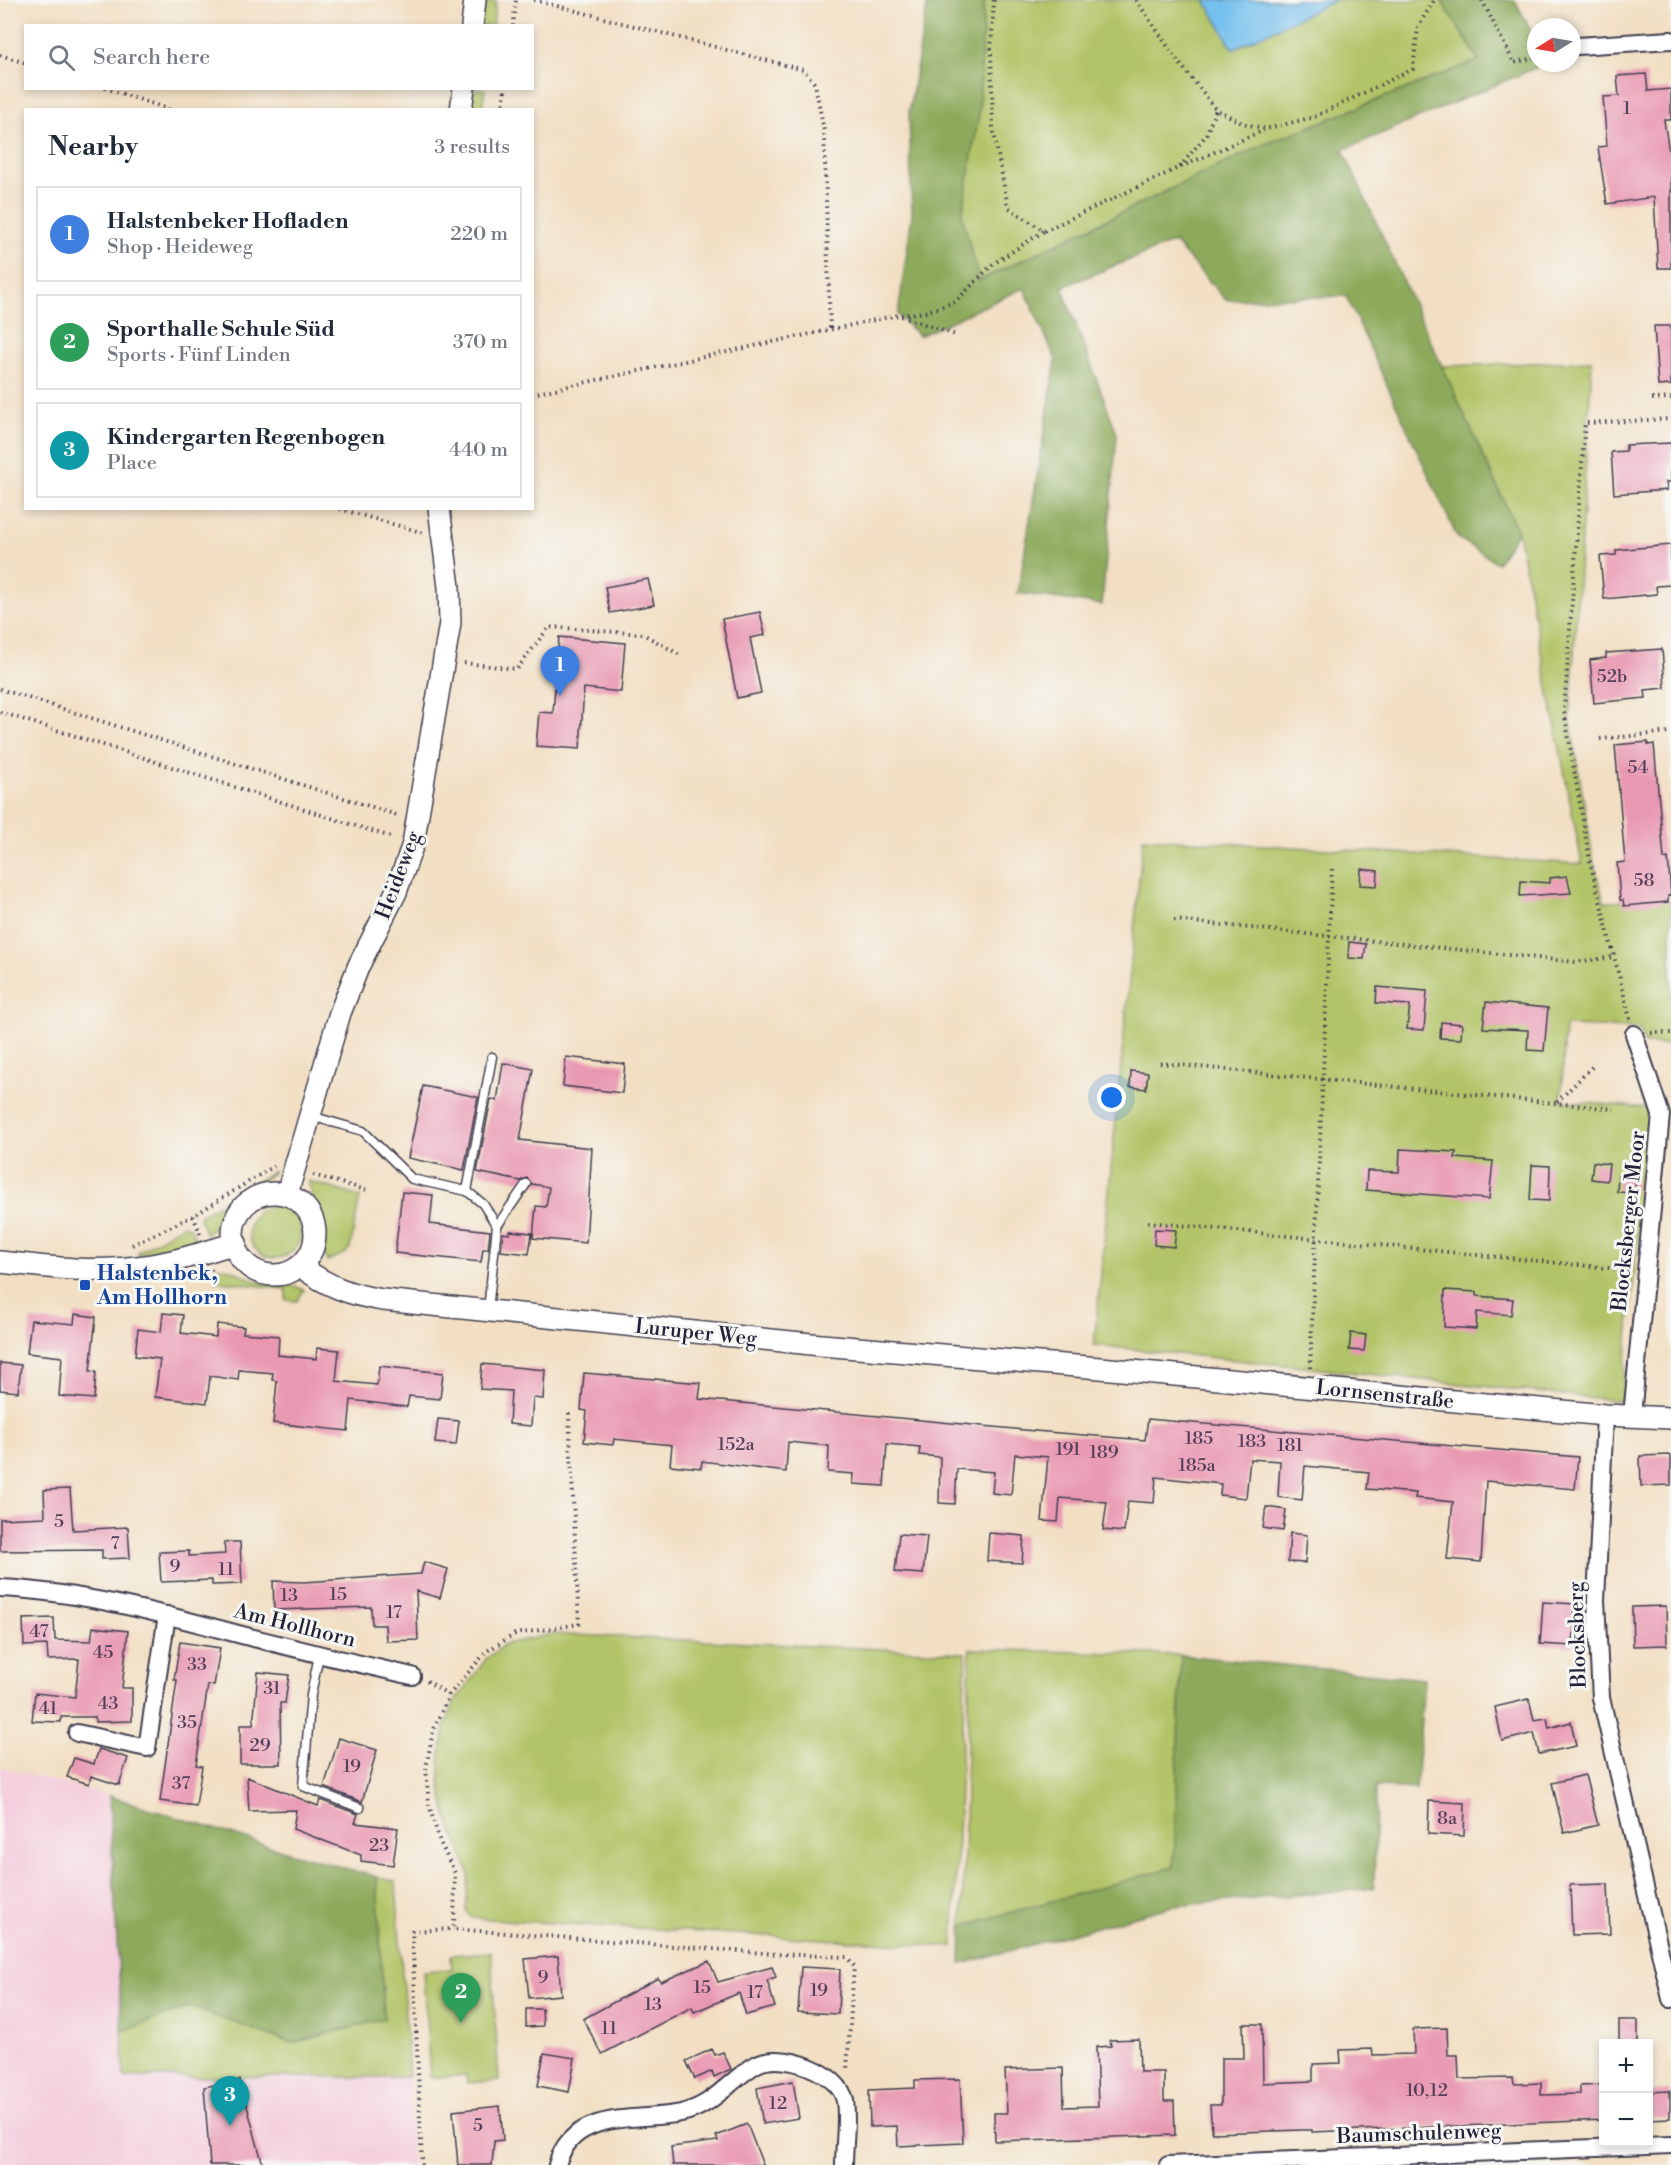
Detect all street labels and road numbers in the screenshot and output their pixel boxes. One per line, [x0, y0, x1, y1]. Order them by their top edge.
street label: Heideweg [370, 827, 428, 923]
street label: Blocksberger Moor [1606, 1129, 1651, 1314]
street label: Luruper Weg [633, 1314, 758, 1352]
street label: Lornsenstraße [1315, 1375, 1455, 1415]
street label: Blocksberg [1563, 1581, 1593, 1690]
street label: Am Hollhorn [230, 1598, 359, 1654]
street label: Baumschulenweg [1335, 2118, 1502, 2150]

